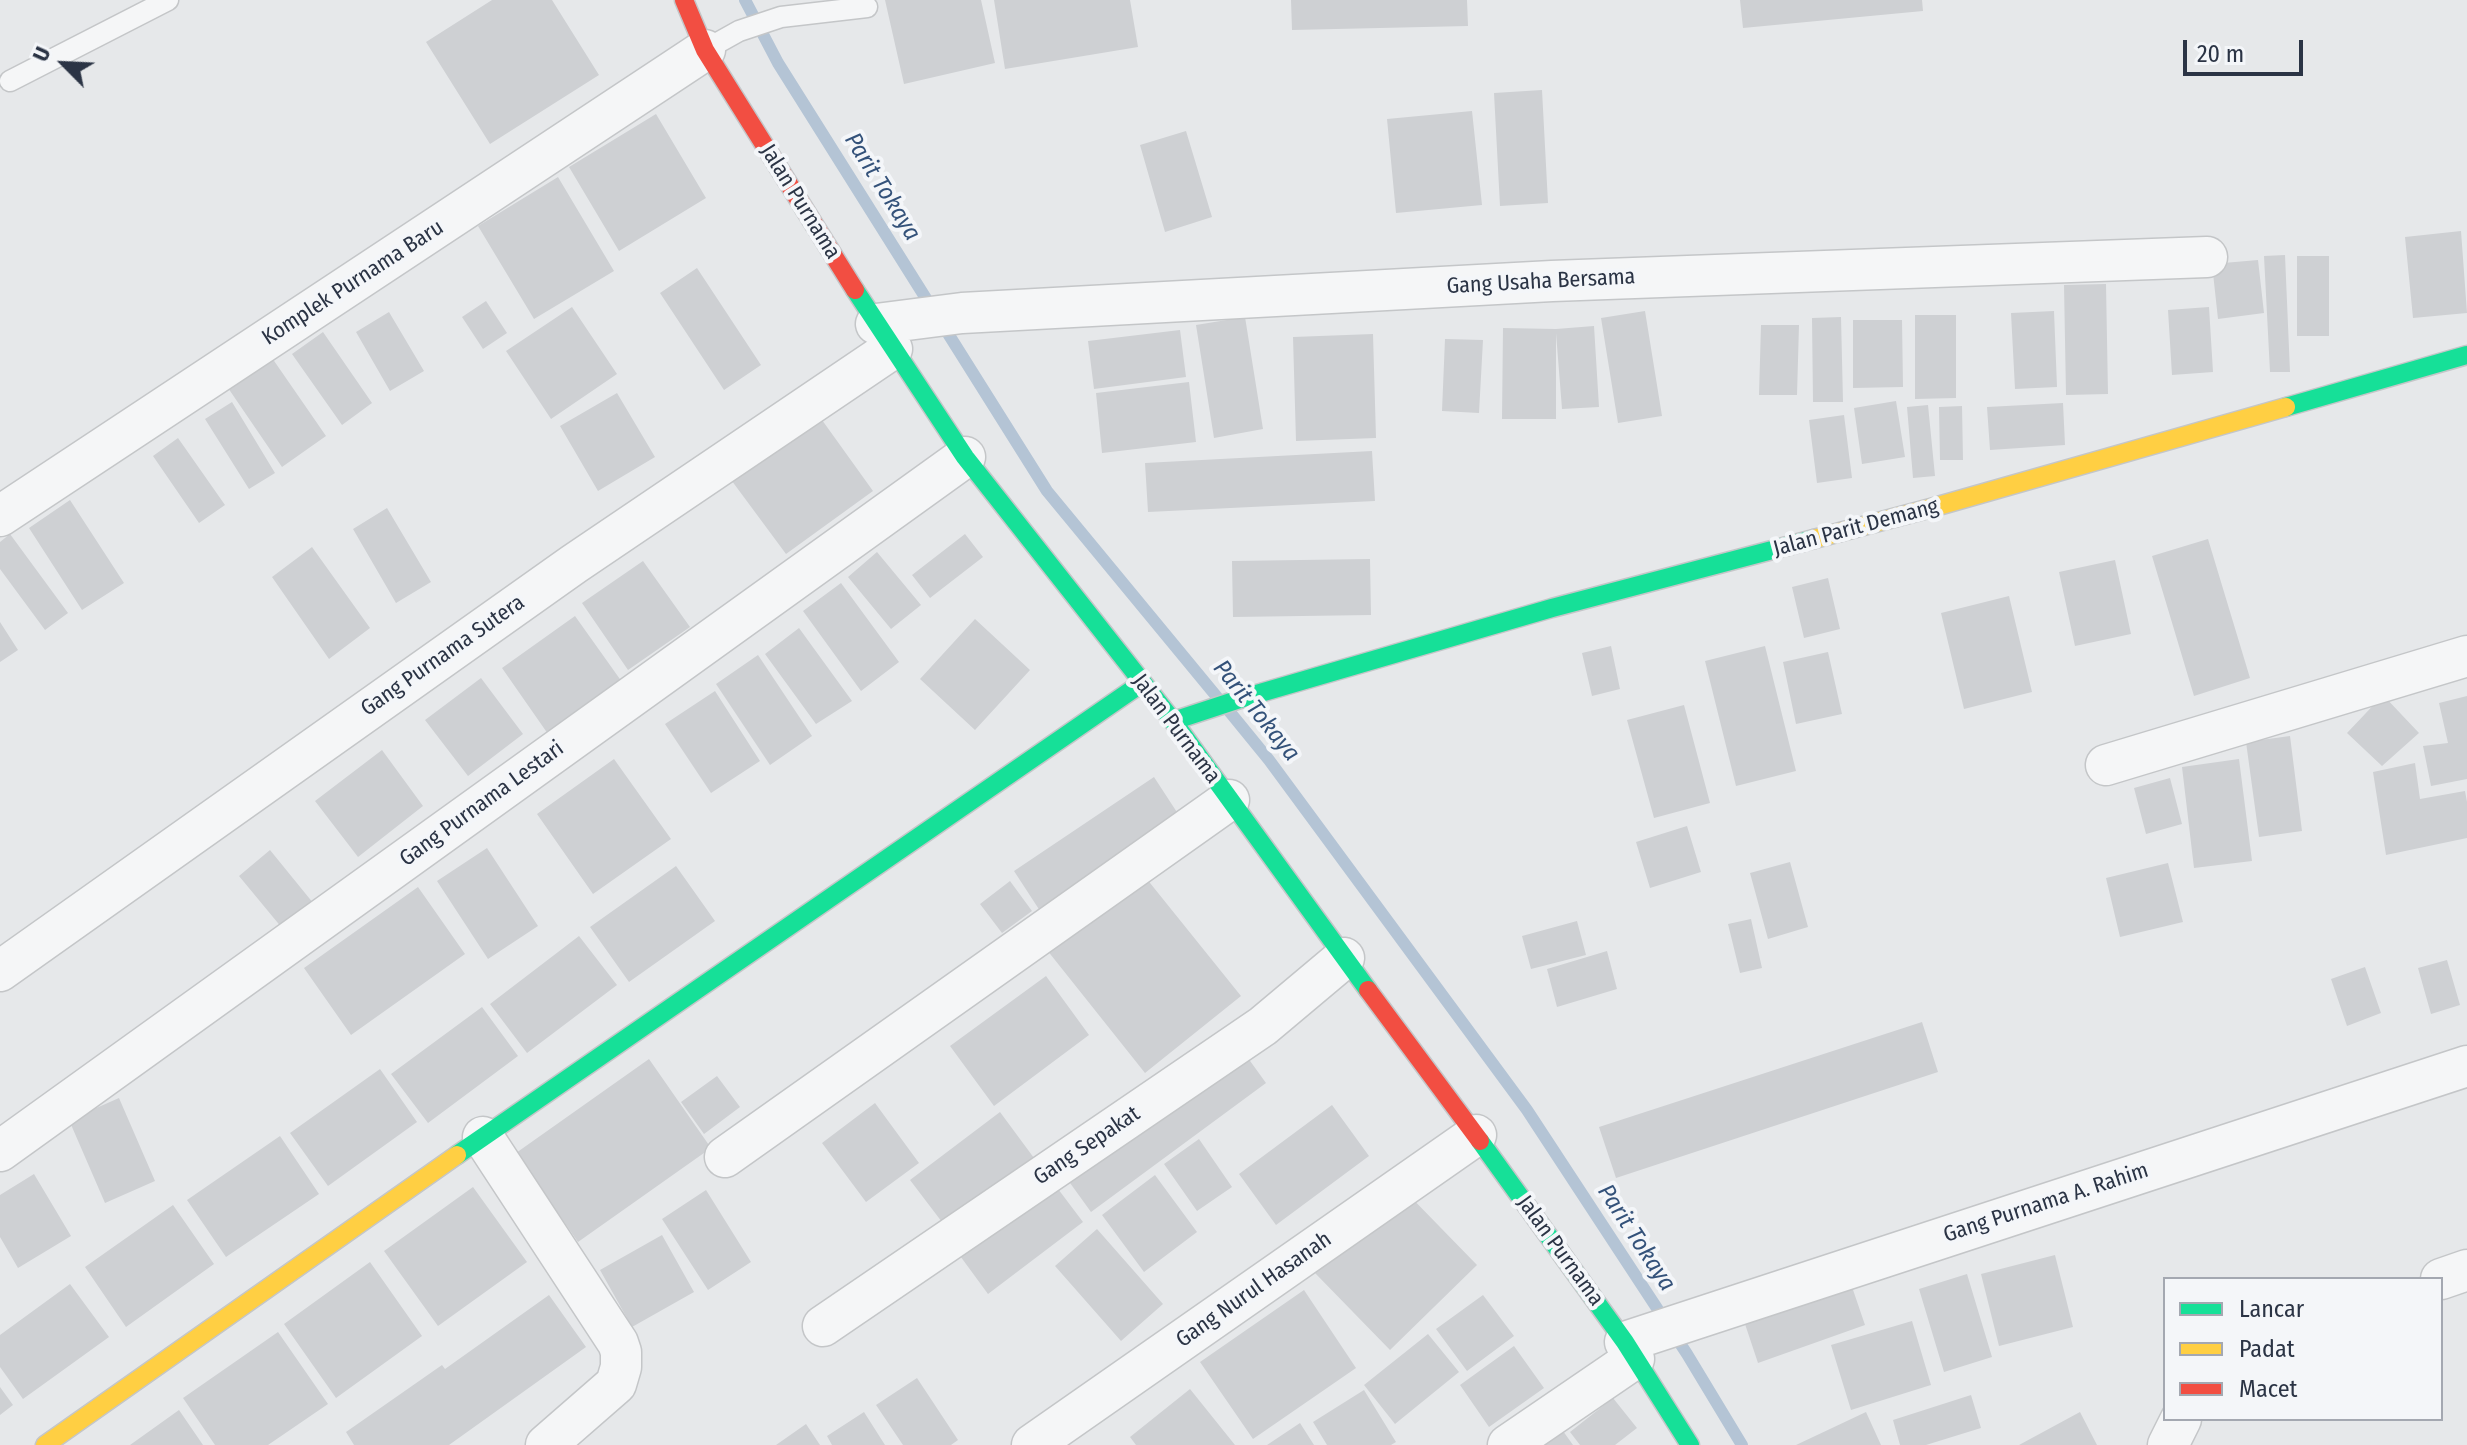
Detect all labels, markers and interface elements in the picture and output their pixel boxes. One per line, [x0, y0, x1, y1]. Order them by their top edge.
north arrow [24, 24, 104, 104]
scale bar [2187, 24, 2307, 74]
text: 20 m [2197, 40, 2244, 68]
text: U [27, 43, 57, 65]
water label: Parit Tokaya [838, 128, 926, 246]
street label: Jalan Purnama [754, 140, 846, 264]
street label: Komplek Purnama Baru [257, 214, 449, 352]
street label: Gang Usaha Bersama [1446, 264, 1636, 300]
street label: Jalan Parit Demang [1771, 493, 1941, 563]
street label: Gang Purnama Sutera [356, 590, 530, 722]
water label: Parit Tokaya [1207, 655, 1305, 767]
street label: Jalan Purnama [1126, 669, 1226, 789]
street label: Gang Purnama Lestari [395, 736, 569, 872]
street label: Gang Sepakat [1029, 1101, 1145, 1191]
street label: Gang Purnama A. Rahim [1940, 1157, 2152, 1249]
water label: Parit Tokaya [1591, 1179, 1681, 1297]
street label: Jalan Purnama [1511, 1191, 1609, 1311]
street label: Gang Nurul Hasanah [1171, 1227, 1337, 1353]
legend [2163, 1277, 2443, 1421]
text: Lancar [2239, 1295, 2304, 1323]
text: Padat [2239, 1335, 2295, 1363]
text: Macet [2239, 1375, 2297, 1403]

